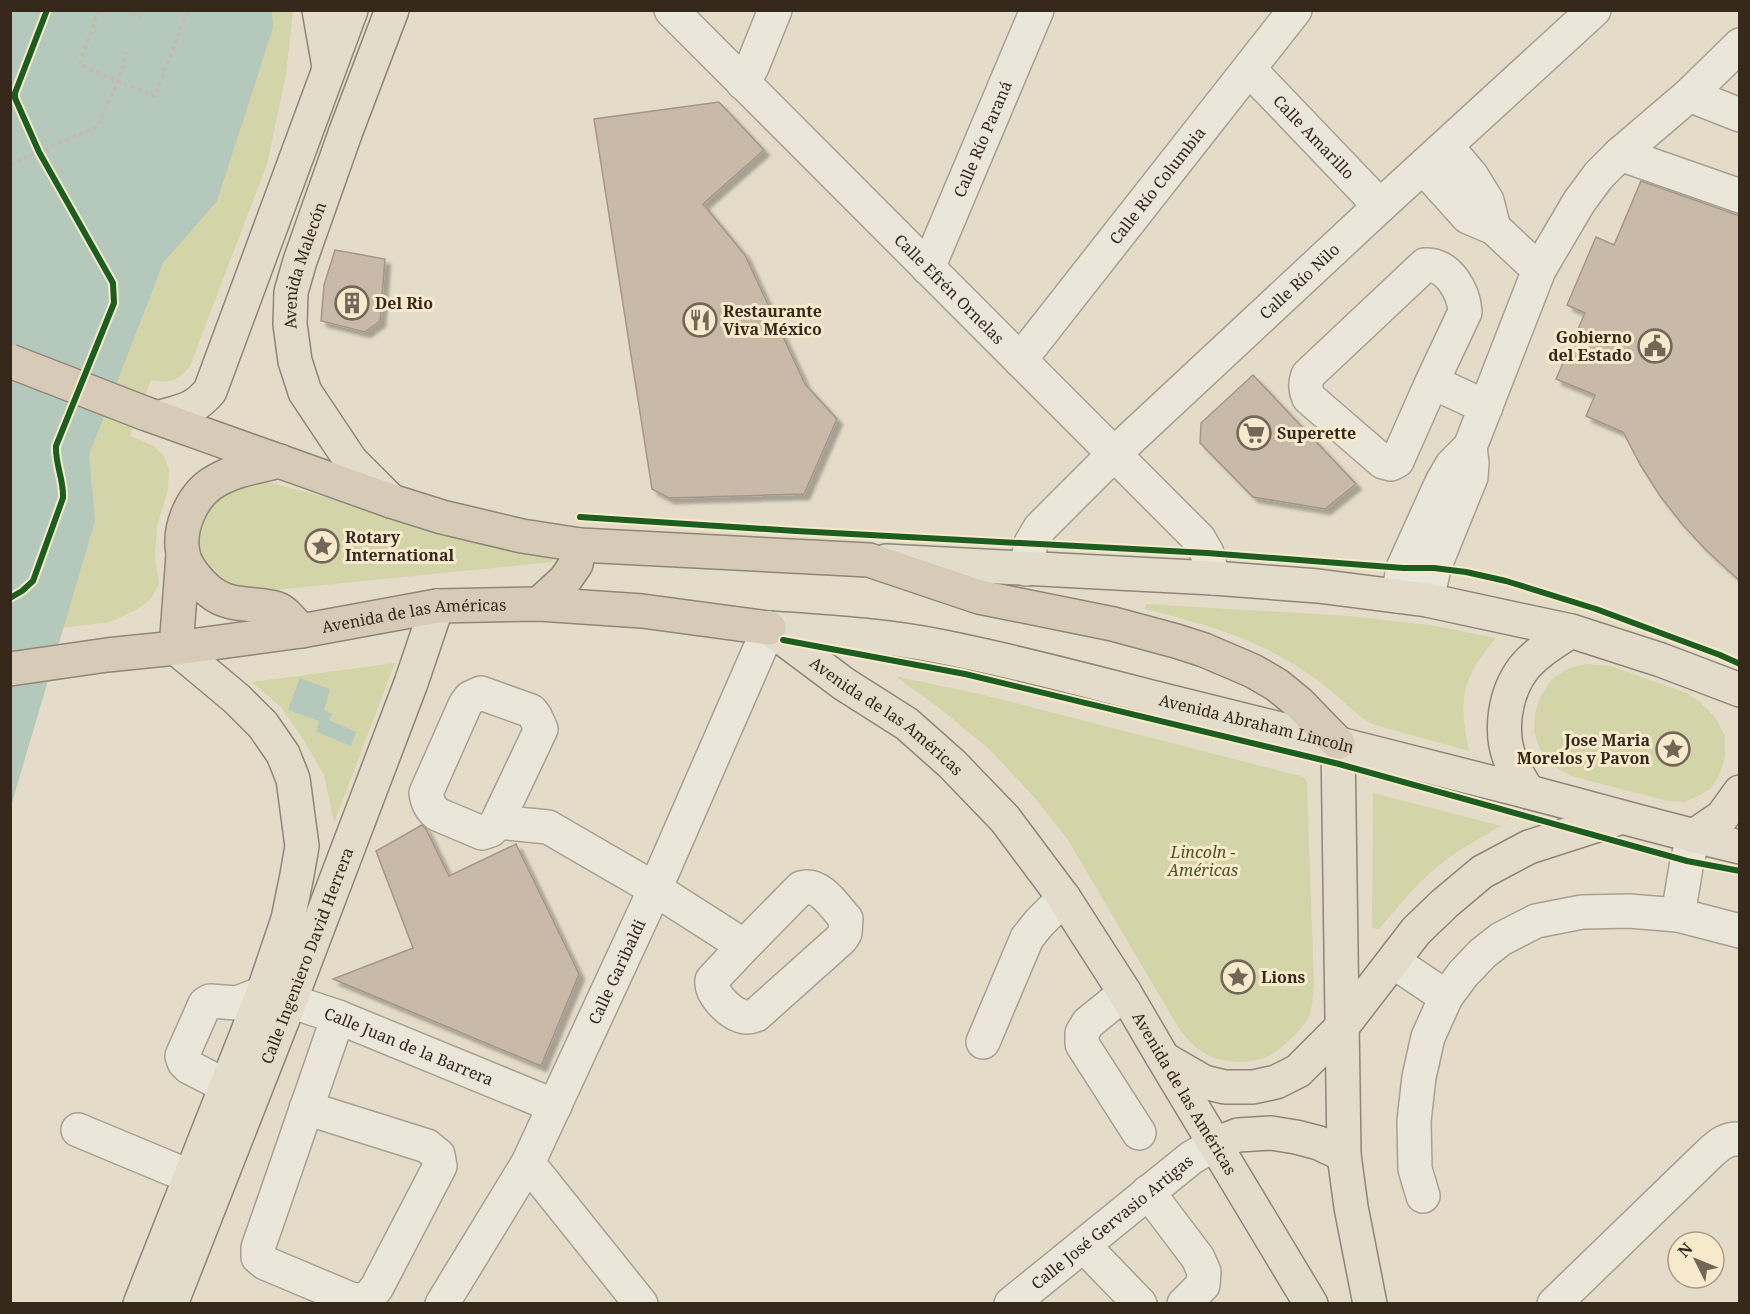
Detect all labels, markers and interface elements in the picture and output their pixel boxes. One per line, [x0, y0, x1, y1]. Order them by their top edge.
street label: Calle Río Paraná [948, 77, 1017, 201]
street label: Calle Amarillo [1268, 90, 1360, 184]
street label: Calle Río Columbia [1104, 122, 1210, 249]
street label: Avenida Malecón [278, 199, 331, 331]
street label: Calle Efrén Ornelas [889, 229, 1009, 349]
street label: Calle Río Nilo [1254, 238, 1344, 324]
building icon: Del Rio [334, 285, 370, 321]
place label: Del Rio [375, 292, 433, 314]
place label: Restaurante Viva México [723, 300, 822, 340]
restaurant icon: Restaurante Viva México [682, 302, 718, 338]
place label: Gobierno del Estado [1548, 326, 1632, 366]
public building icon: Gobierno del Estado [1637, 328, 1673, 364]
supermarket icon: Superette [1236, 415, 1272, 451]
place label: Superette [1277, 422, 1356, 444]
place label: Rotary International [345, 526, 455, 566]
place icon: Rotary International [304, 528, 340, 564]
street label: Avenida de las Américas [320, 594, 507, 638]
street label: Avenida de las Américas [806, 651, 968, 780]
street label: Avenida Abraham Lincoln [1157, 688, 1357, 758]
place label: Jose Maria Morelos y Pavon [1517, 729, 1650, 769]
place icon: Jose Maria Morelos y Pavon [1655, 731, 1691, 767]
park label: Lincoln - Américas [1167, 841, 1238, 881]
street label: Calle Ingeniero David Herrera [255, 844, 358, 1067]
street label: Calle Garibaldi [583, 916, 650, 1028]
place icon: Lions [1220, 959, 1256, 995]
place label: Lions [1261, 966, 1306, 988]
street label: Calle Juan de la Barrera [321, 1002, 497, 1091]
street label: Avenida de las Américas [1127, 1008, 1242, 1179]
street label: Calle José Gervasio Artigas [1026, 1150, 1198, 1294]
north arrow [1666, 1230, 1726, 1290]
text: N [1673, 1237, 1698, 1262]

